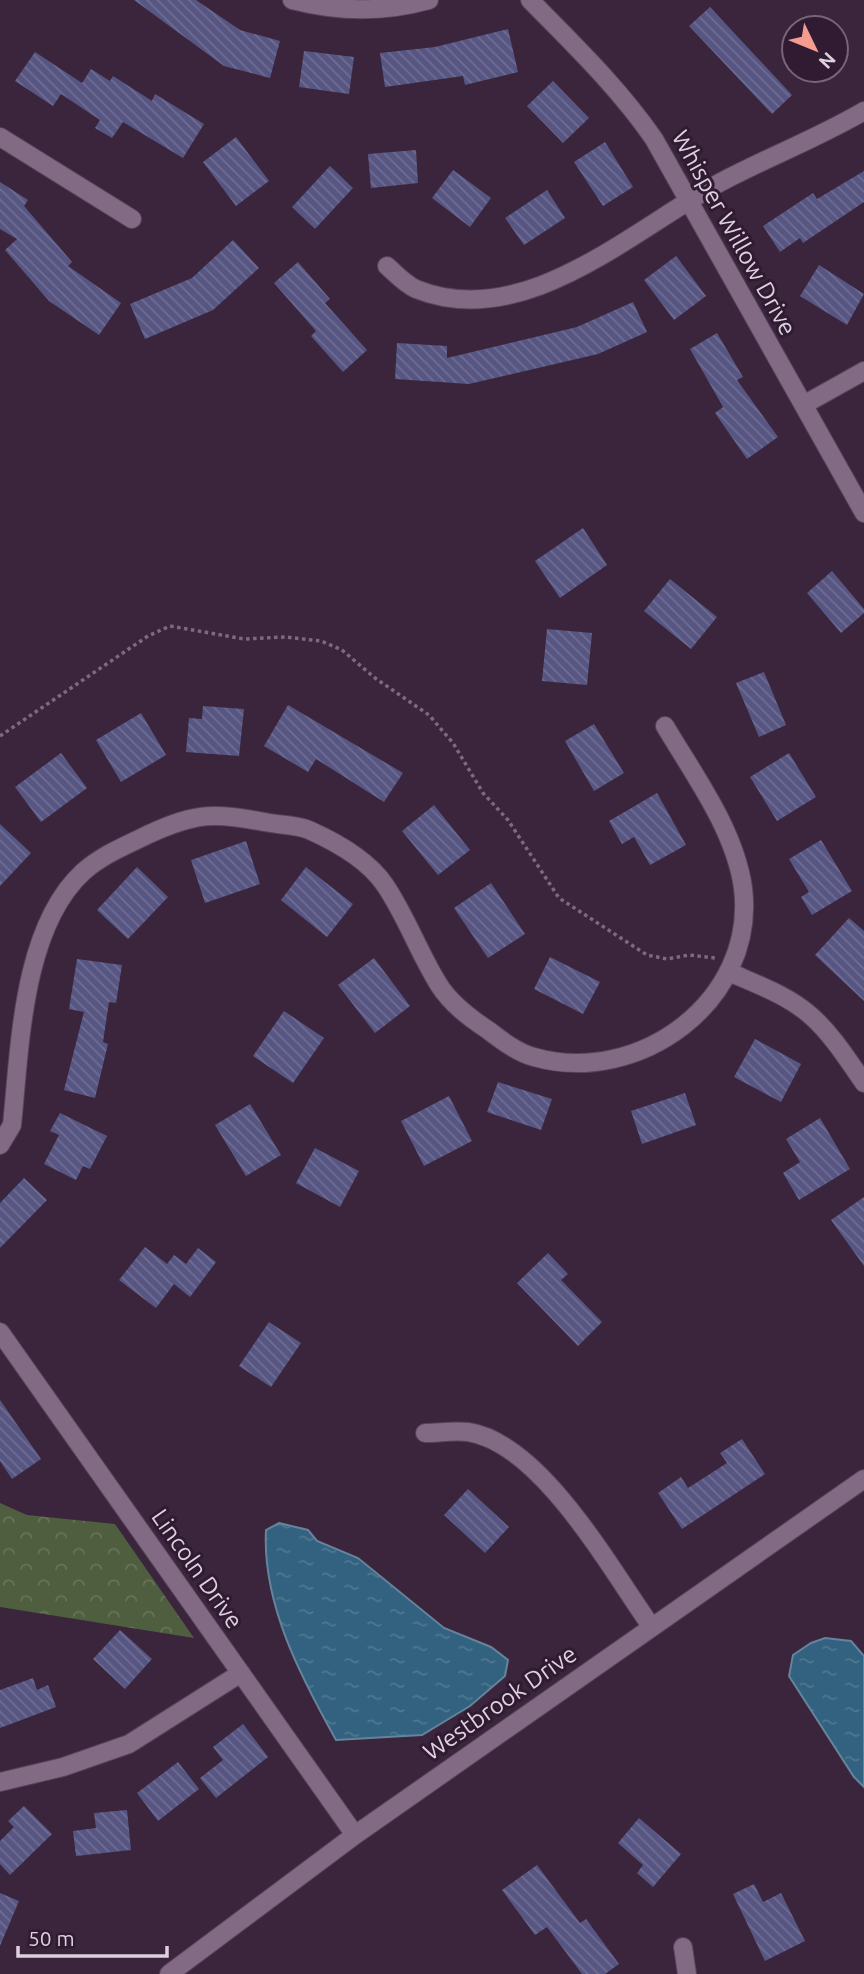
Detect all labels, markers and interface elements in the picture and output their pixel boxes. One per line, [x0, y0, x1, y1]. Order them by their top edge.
north arrow [780, 14, 850, 84]
text: N [815, 48, 840, 73]
street label: Whisper Willow Drive [667, 126, 802, 340]
street label: Lincoln Drive [146, 1504, 248, 1633]
street label: Westbrook Drive [418, 1640, 581, 1765]
scale bar [18, 1914, 166, 1958]
text: 50 m [28, 1926, 75, 1950]

